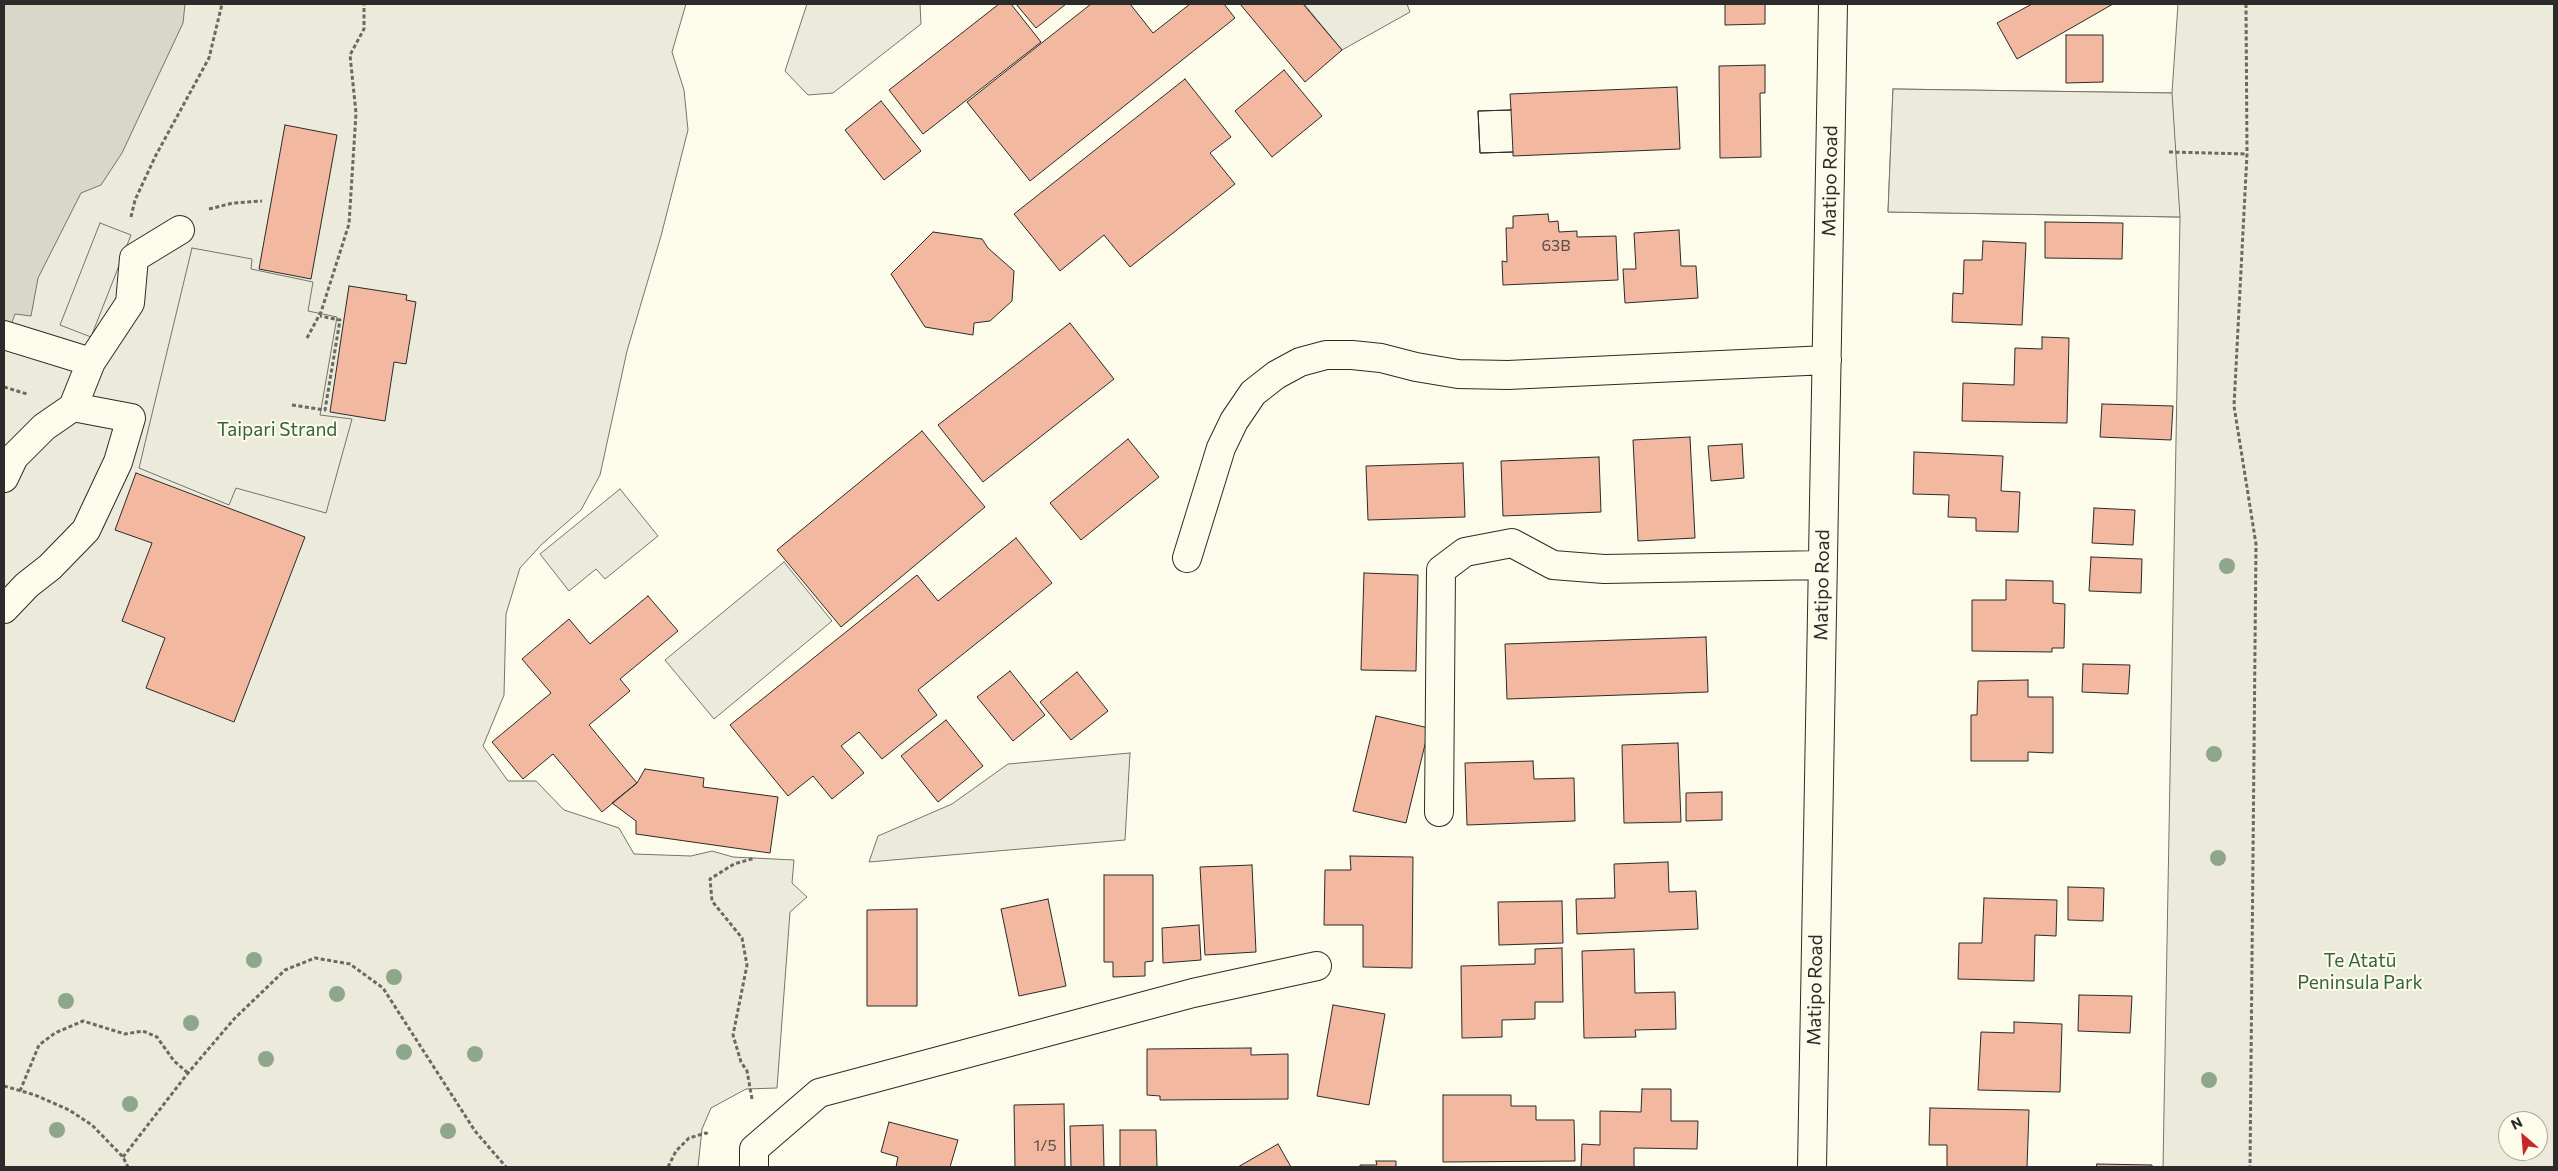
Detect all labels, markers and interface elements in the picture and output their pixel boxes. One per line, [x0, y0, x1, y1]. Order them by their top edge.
street label: Matipo Road [1818, 125, 1842, 237]
house number: 63B [1541, 236, 1571, 256]
park label: Taipari Strand [217, 419, 337, 441]
street label: Matipo Road [1810, 529, 1834, 641]
street label: Matipo Road [1803, 934, 1827, 1046]
park label: Te Atatū Peninsula Park [2297, 950, 2423, 994]
north arrow [2498, 1111, 2548, 1161]
text: N [2508, 1113, 2525, 1133]
house number: 1/5 [1033, 1136, 1057, 1156]

